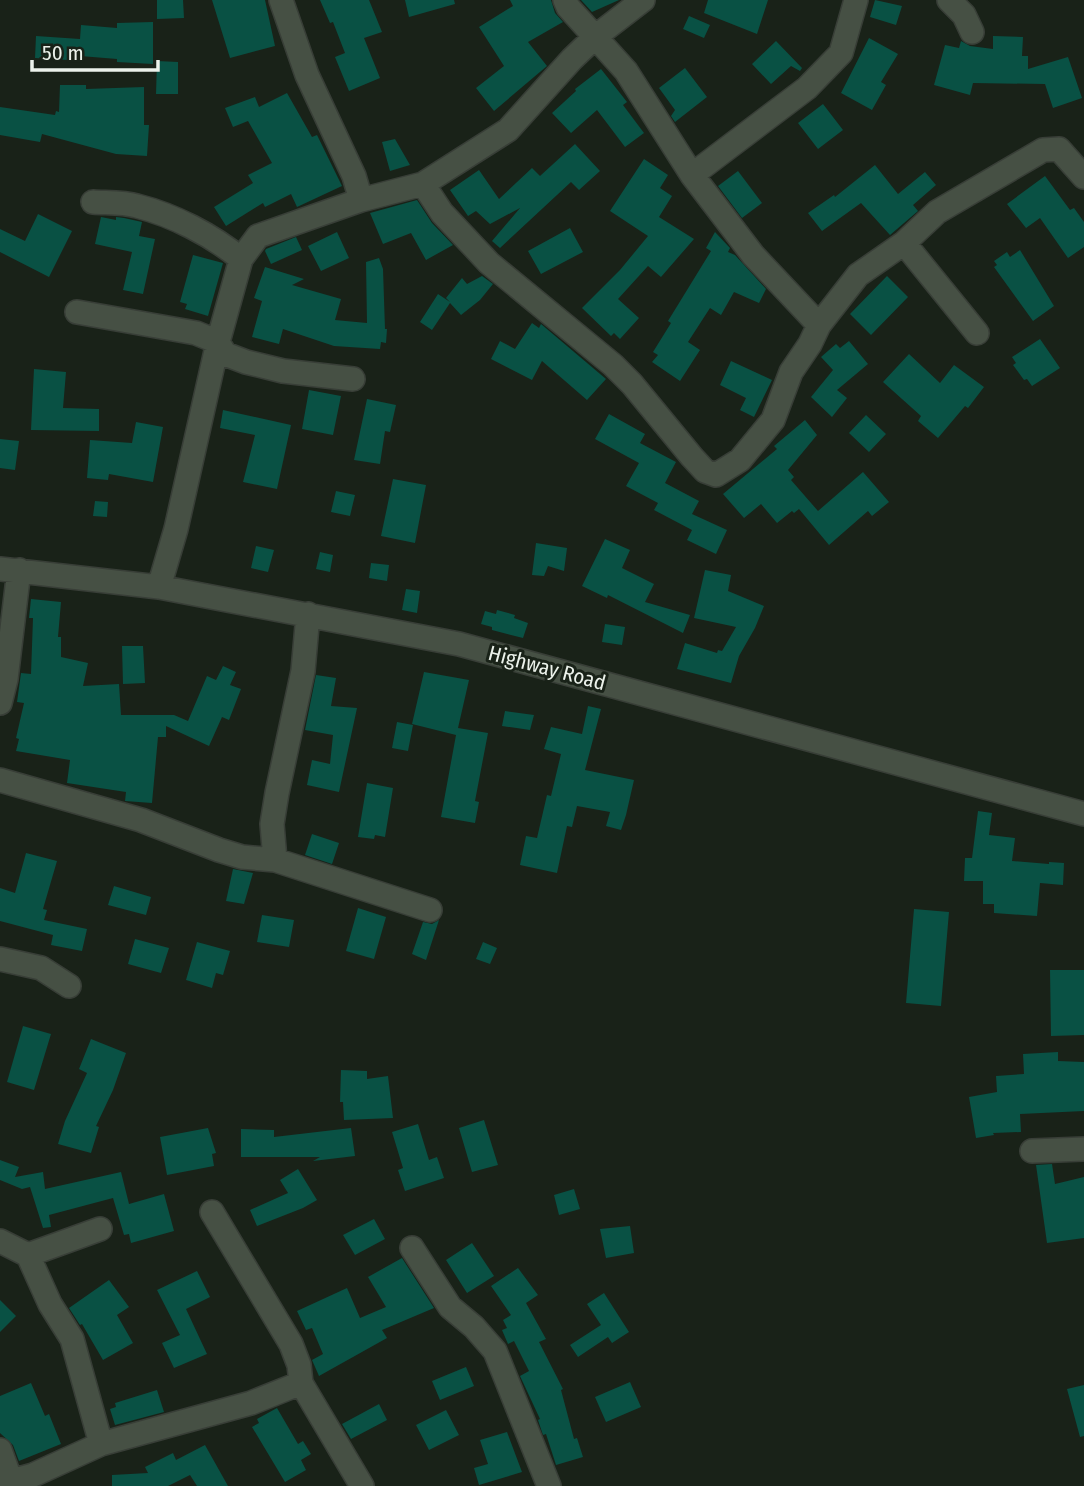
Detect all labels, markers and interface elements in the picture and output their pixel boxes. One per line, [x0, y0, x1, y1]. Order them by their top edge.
scale bar [32, 28, 158, 72]
text: 50 m [42, 40, 84, 66]
street label: Highway Road [486, 640, 608, 696]

